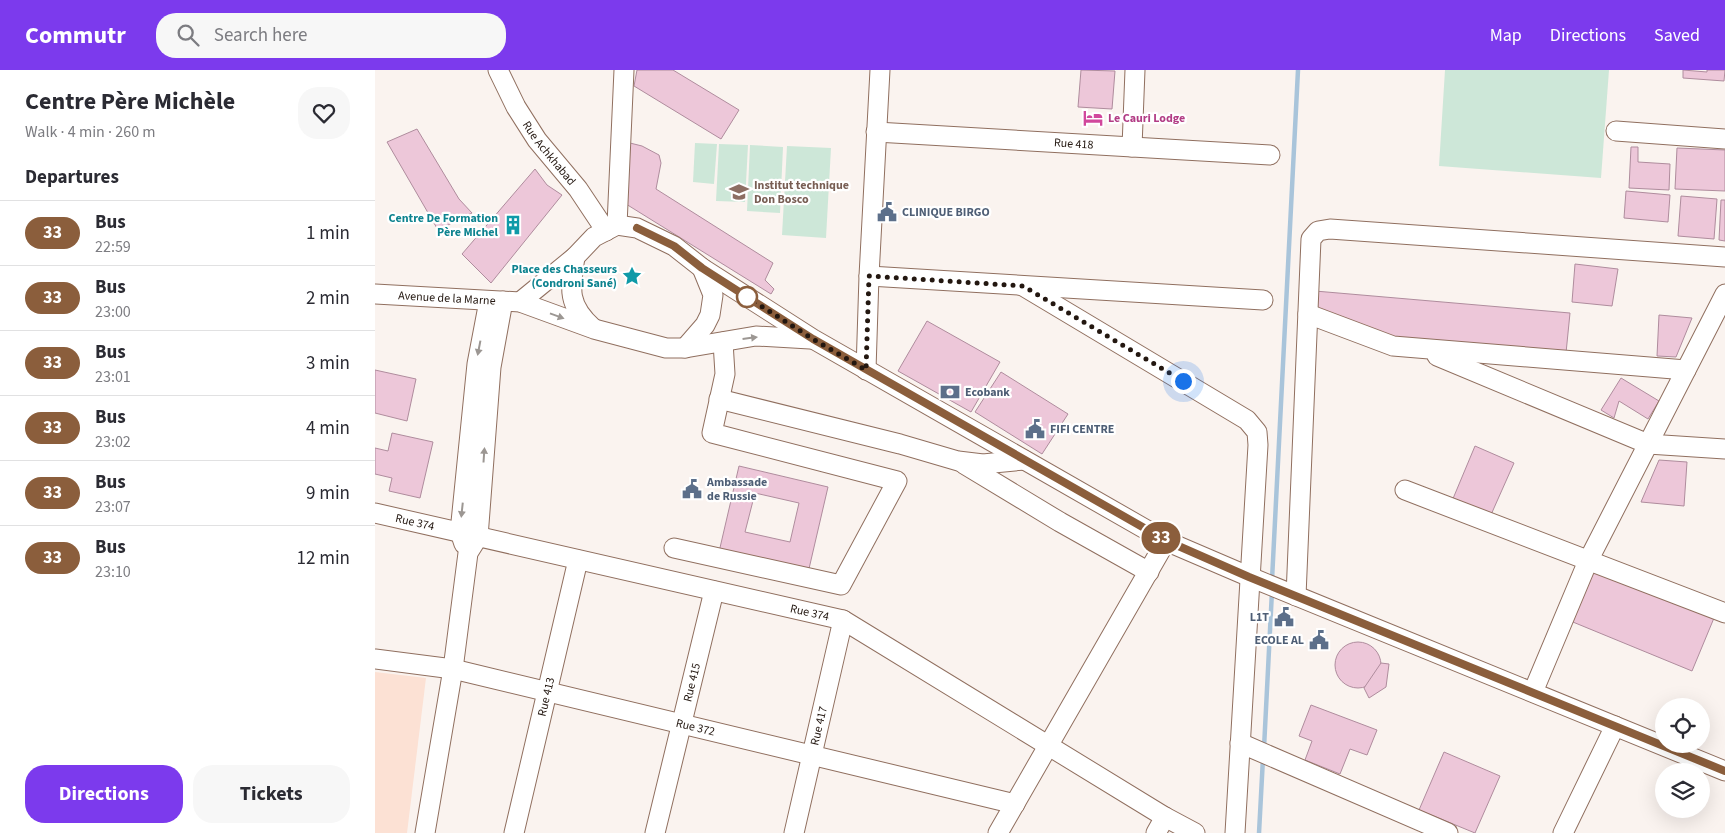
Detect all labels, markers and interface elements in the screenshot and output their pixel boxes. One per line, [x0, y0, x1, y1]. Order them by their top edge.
search box [156, 13, 506, 58]
text: Commutr [25, 18, 126, 53]
icon: search [174, 21, 202, 49]
text: Search here [214, 22, 308, 49]
text: Map [1490, 23, 1522, 48]
text: Directions [1550, 23, 1626, 48]
text: Saved [1654, 23, 1700, 48]
text: Centre Père Michèle [25, 84, 235, 119]
button: heart [298, 87, 350, 139]
hotel icon: Le Cauri Lodge [1082, 107, 1104, 129]
place label: Le Cauri Lodge [1108, 110, 1185, 127]
street label: Rue Achkhabad [518, 118, 580, 189]
text: Walk · 4 min · 260 m [25, 121, 156, 143]
street label: Rue 418 [1053, 134, 1094, 154]
text: Departures [25, 164, 119, 191]
place label: Institut technique Don Bosco [754, 177, 849, 208]
school or university icon: Institut technique Don Bosco [728, 181, 750, 203]
public building icon: CLINIQUE BIRGO [876, 201, 898, 223]
place label: CLINIQUE BIRGO [902, 204, 990, 221]
text: Bus [95, 209, 126, 236]
place label: Centre De Formation Père Michel [389, 210, 499, 241]
building icon: Centre De Formation Père Michel [502, 214, 524, 236]
text: 33 [43, 220, 62, 245]
text: 1 min [306, 220, 350, 247]
text: 22:59 [95, 236, 131, 258]
place label: Place des Chasseurs (Condroni Sané) [512, 261, 617, 292]
place icon: Place des Chasseurs (Condroni Sané) [621, 265, 643, 287]
text: Bus [95, 274, 126, 301]
text: 33 [43, 285, 62, 310]
text: 2 min [306, 285, 350, 312]
unlabelled marker [736, 286, 758, 308]
street label: Avenue de la Marne [398, 287, 496, 310]
text: 23:00 [95, 301, 131, 323]
one-way arrow [550, 312, 565, 320]
one-way arrow [743, 334, 759, 342]
text: Bus [95, 339, 126, 366]
one-way arrow [475, 341, 483, 357]
text: 33 [43, 350, 62, 375]
text: 3 min [306, 350, 350, 377]
text: 23:01 [95, 366, 131, 388]
your location [1171, 369, 1196, 394]
bank icon: Ecobank [939, 381, 961, 403]
place label: Ecobank [965, 384, 1010, 401]
text: Bus [95, 404, 126, 431]
text: 33 [43, 415, 62, 440]
text: 4 min [306, 415, 350, 442]
public building icon: FIFI CENTRE [1024, 418, 1046, 440]
place label: FIFI CENTRE [1050, 421, 1114, 438]
text: 23:02 [95, 431, 131, 453]
one-way arrow [480, 446, 488, 462]
text: Bus [95, 469, 126, 496]
place label: Ambassade de Russie [706, 474, 767, 505]
public building icon: Ambassade de Russie [681, 478, 703, 500]
text: 33 [43, 480, 62, 505]
text: 9 min [306, 480, 350, 507]
text: 23:07 [95, 496, 131, 518]
one-way arrow [458, 502, 466, 518]
street label: Rue 374 [394, 510, 436, 535]
line badge: 33 [1139, 522, 1183, 554]
text: 33 [1151, 525, 1171, 550]
text: Bus [95, 534, 126, 561]
text: 33 [43, 545, 62, 570]
text: 12 min [296, 545, 350, 572]
text: 23:10 [95, 561, 131, 583]
street label: Rue 374 [788, 600, 831, 626]
public building icon: L1T [1273, 606, 1295, 628]
place label: L1T [1250, 609, 1269, 626]
public building icon: ECOLE AL [1308, 629, 1330, 651]
place label: ECOLE AL [1254, 632, 1304, 649]
street label: Rue 415 [679, 661, 705, 704]
street label: Rue 413 [534, 676, 559, 718]
map controls [1655, 698, 1710, 818]
button: locate [1655, 698, 1710, 753]
street label: Rue 417 [806, 705, 832, 747]
street label: Rue 372 [674, 715, 717, 741]
button: layers [1655, 763, 1710, 818]
button: Directions [25, 765, 183, 823]
button: Tickets [193, 765, 350, 823]

